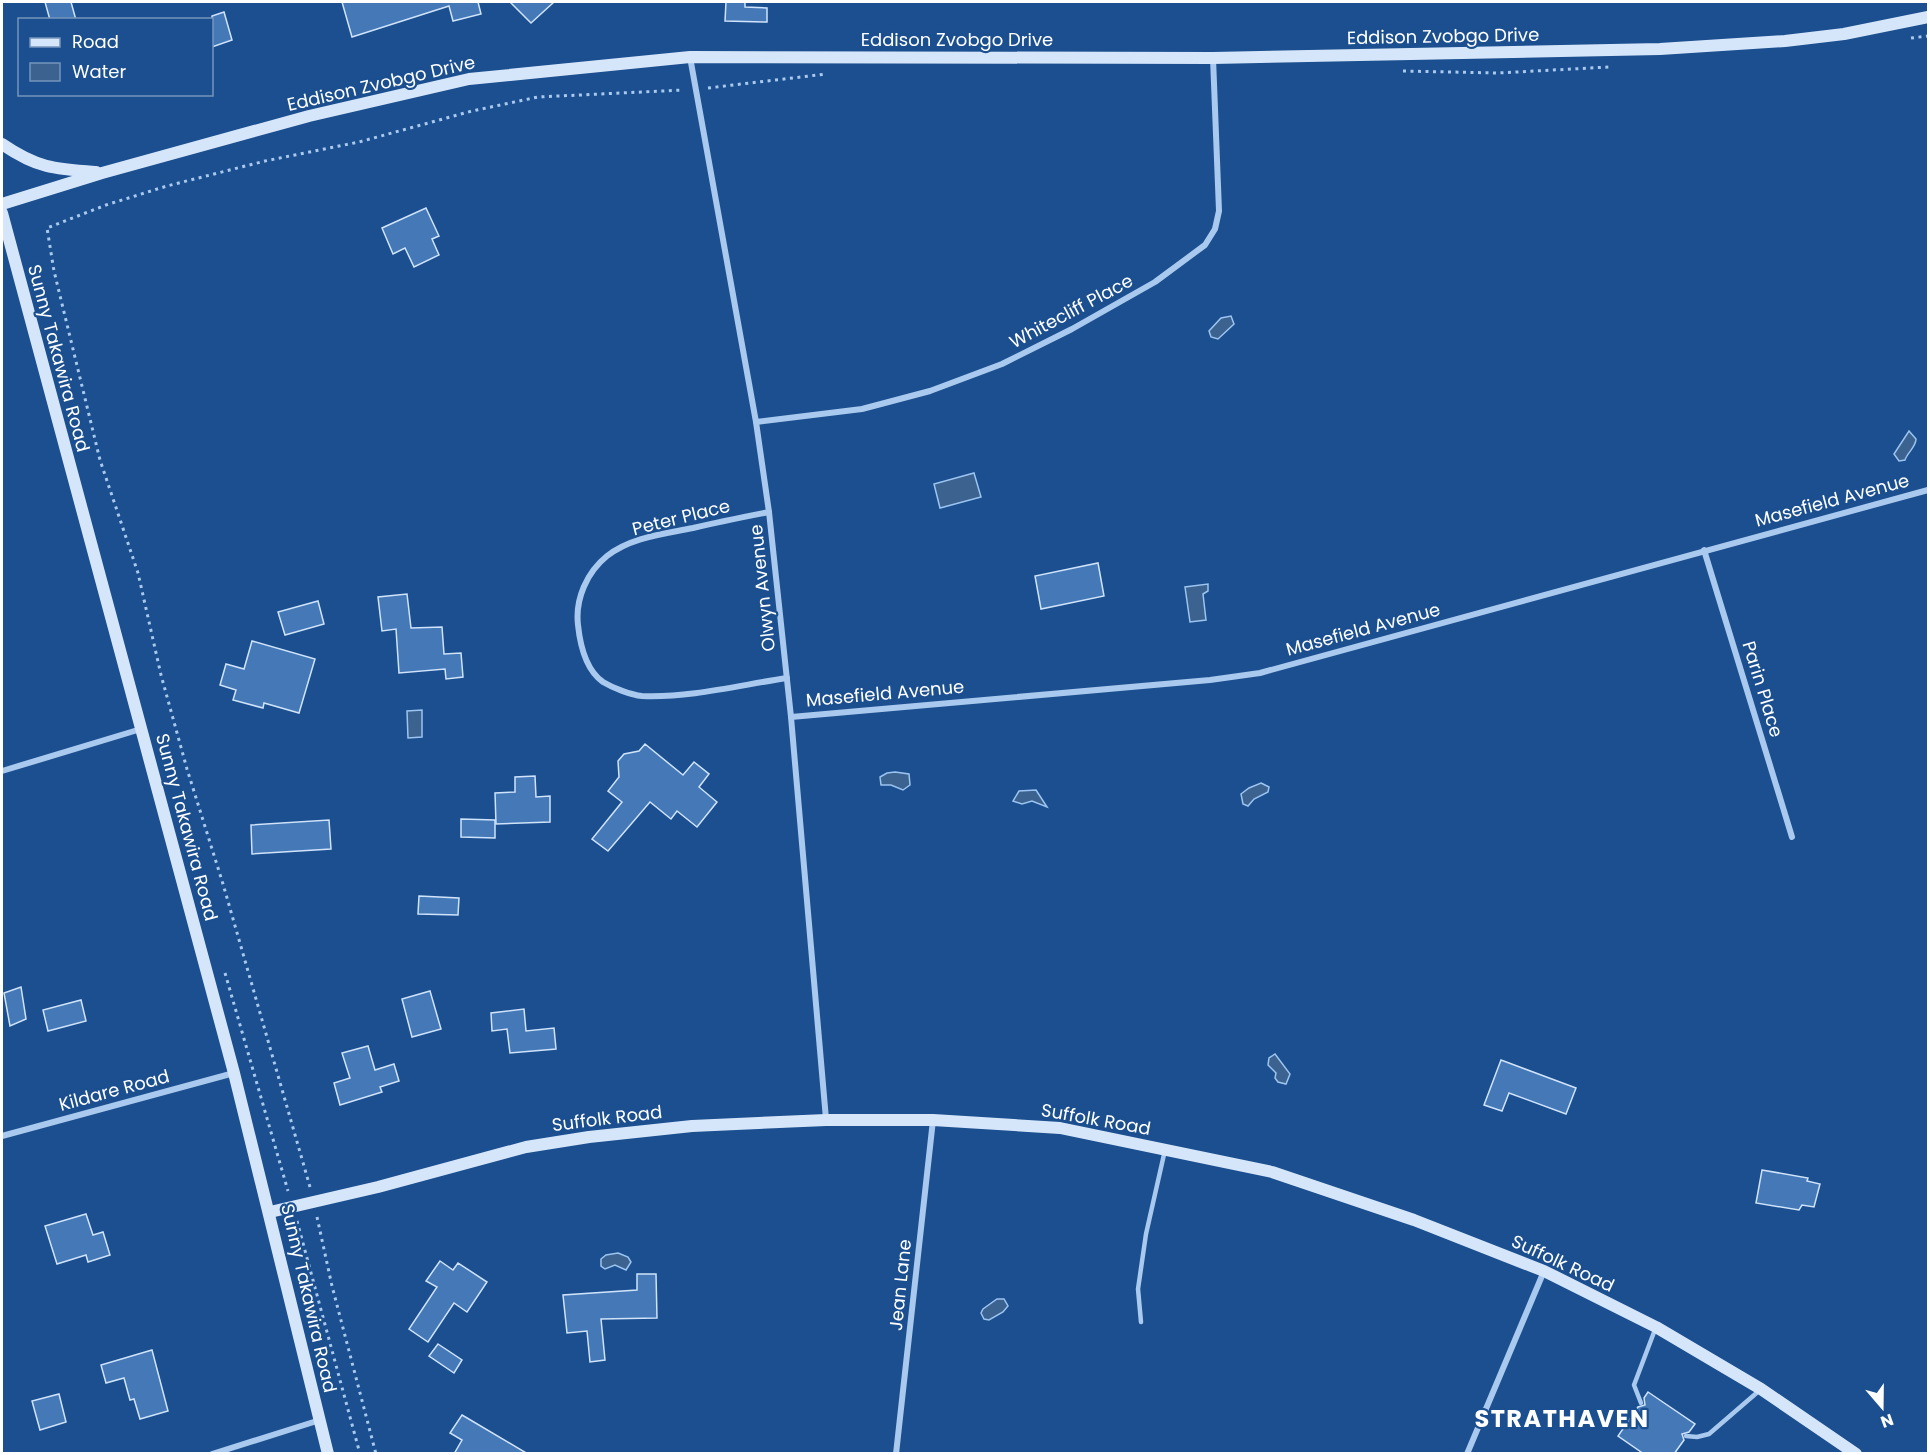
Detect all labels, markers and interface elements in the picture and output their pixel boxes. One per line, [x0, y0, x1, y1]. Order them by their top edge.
legend [18, 18, 213, 96]
street label: Eddison Zvobgo Drive [1347, 22, 1539, 50]
street label: Eddison Zvobgo Drive [861, 27, 1053, 52]
text: Road [72, 29, 119, 54]
street label: Eddison Zvobgo Drive [284, 49, 478, 117]
text: Water [72, 59, 126, 84]
street label: Sunny Takawira Road [22, 262, 96, 454]
street label: Whitecliff Place [1005, 268, 1137, 354]
street label: Masefield Avenue [1752, 467, 1912, 533]
street label: Peter Place [629, 493, 733, 541]
street label: Olwyn Avenue [743, 523, 781, 653]
street label: Masefield Avenue [1283, 596, 1443, 662]
street label: Parin Place [1737, 638, 1789, 740]
street label: Masefield Avenue [805, 674, 965, 712]
street label: Sunny Takawira Road [150, 731, 224, 923]
street label: Kildare Road [56, 1063, 172, 1117]
street label: Suffolk Road [1039, 1097, 1153, 1141]
street label: Suffolk Road [551, 1099, 663, 1137]
street label: Sunny Takawira Road [275, 1201, 343, 1395]
street label: Suffolk Road [1508, 1228, 1618, 1298]
street label: Jean Lane [883, 1238, 917, 1332]
north arrow [1852, 1377, 1912, 1437]
district label: STRATHAVEN [1474, 1402, 1650, 1435]
text: N [1877, 1408, 1897, 1433]

